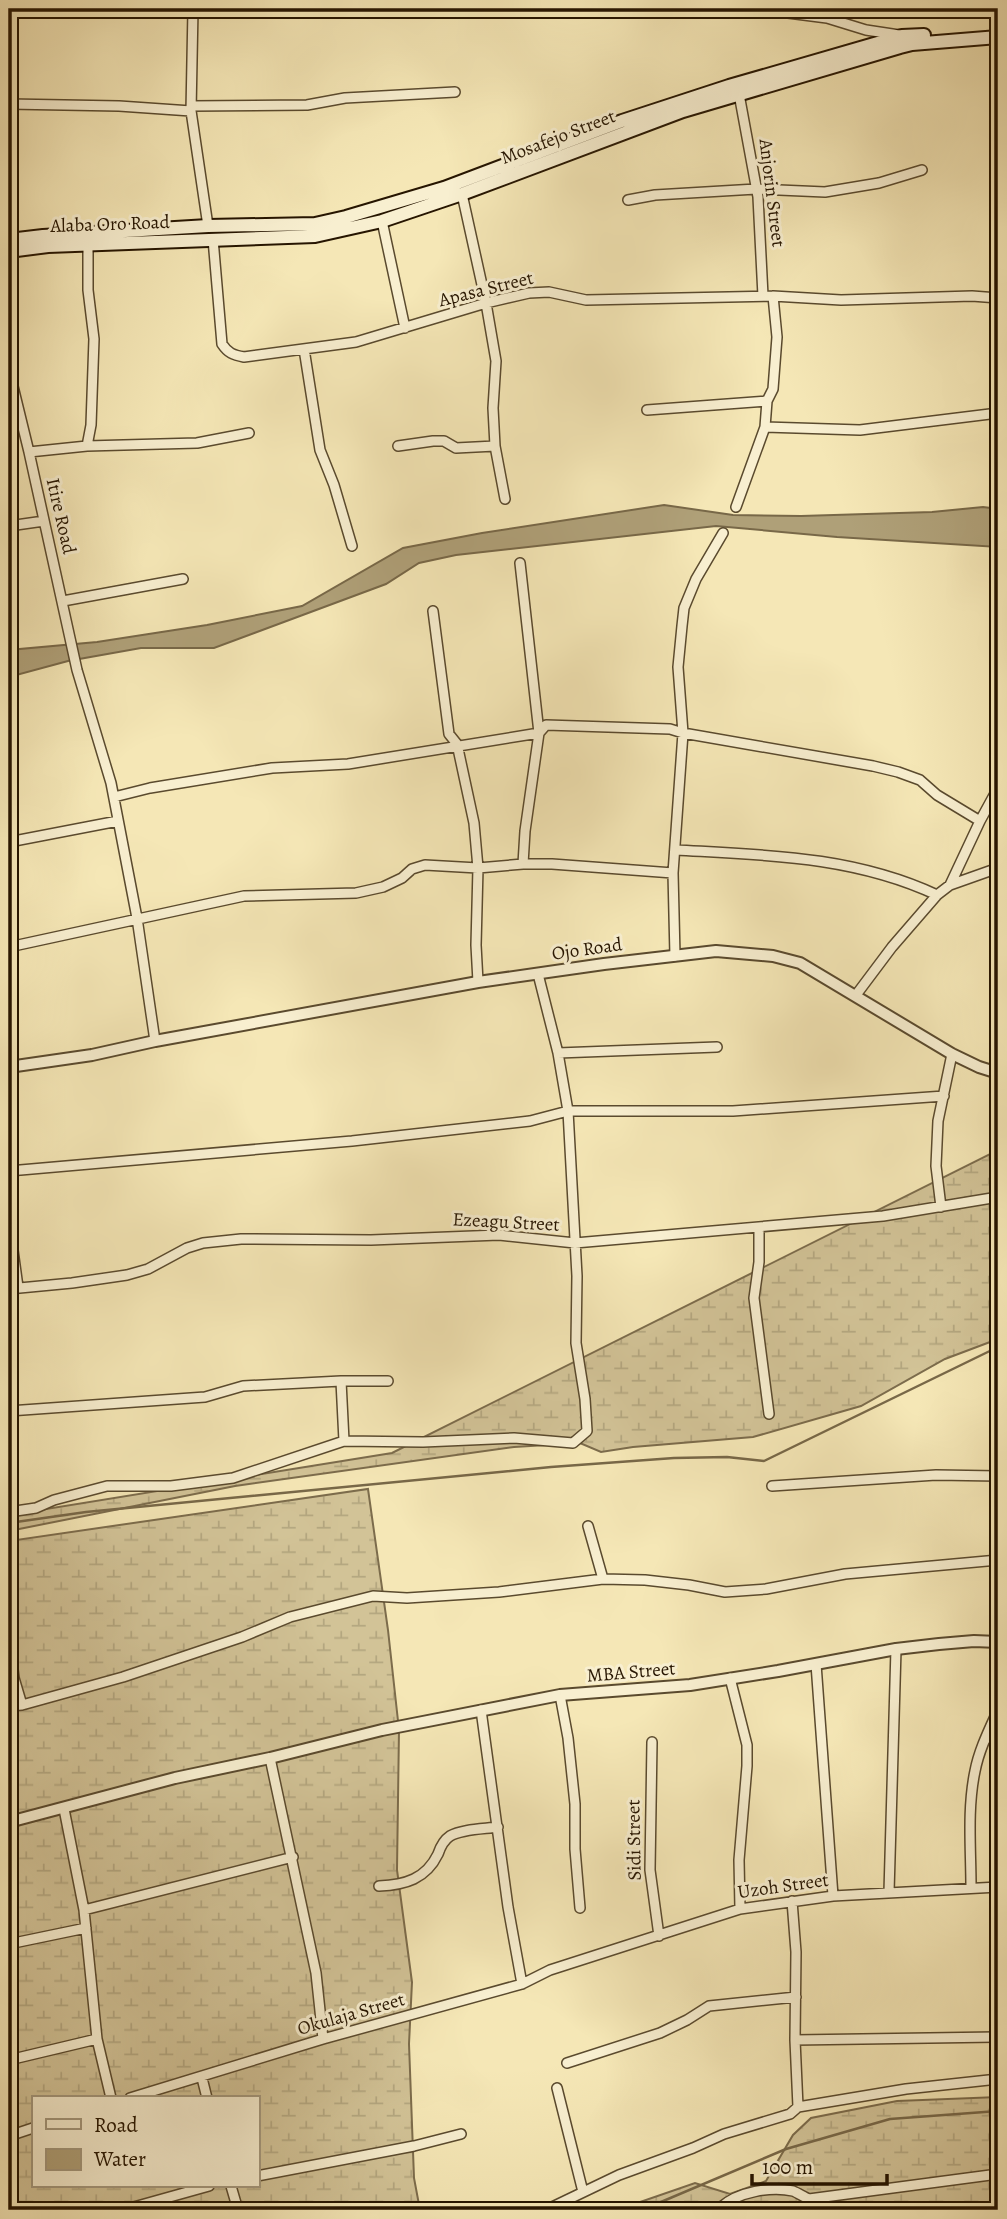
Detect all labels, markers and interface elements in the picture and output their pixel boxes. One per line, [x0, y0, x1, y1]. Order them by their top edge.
street label: Mosafejo Street [497, 103, 619, 171]
street label: Anjorin Street [752, 136, 792, 249]
street label: Alaba Oro Road [49, 209, 171, 239]
street label: Apasa Street [435, 265, 536, 314]
street label: Itire Road [40, 475, 83, 557]
street label: Ojo Road [550, 931, 625, 967]
street label: Ezeagu Street [452, 1206, 560, 1238]
street label: MBA Street [586, 1655, 676, 1689]
street label: Sidi Street [620, 1799, 648, 1881]
street label: Uzoh Street [736, 1867, 830, 1905]
street label: Okulaja Street [294, 1986, 408, 2042]
legend [32, 2096, 259, 2188]
text: Road [94, 2111, 138, 2139]
scale bar [752, 2142, 886, 2186]
text: Water [93, 2145, 146, 2173]
text: 100 m [762, 2153, 813, 2181]

